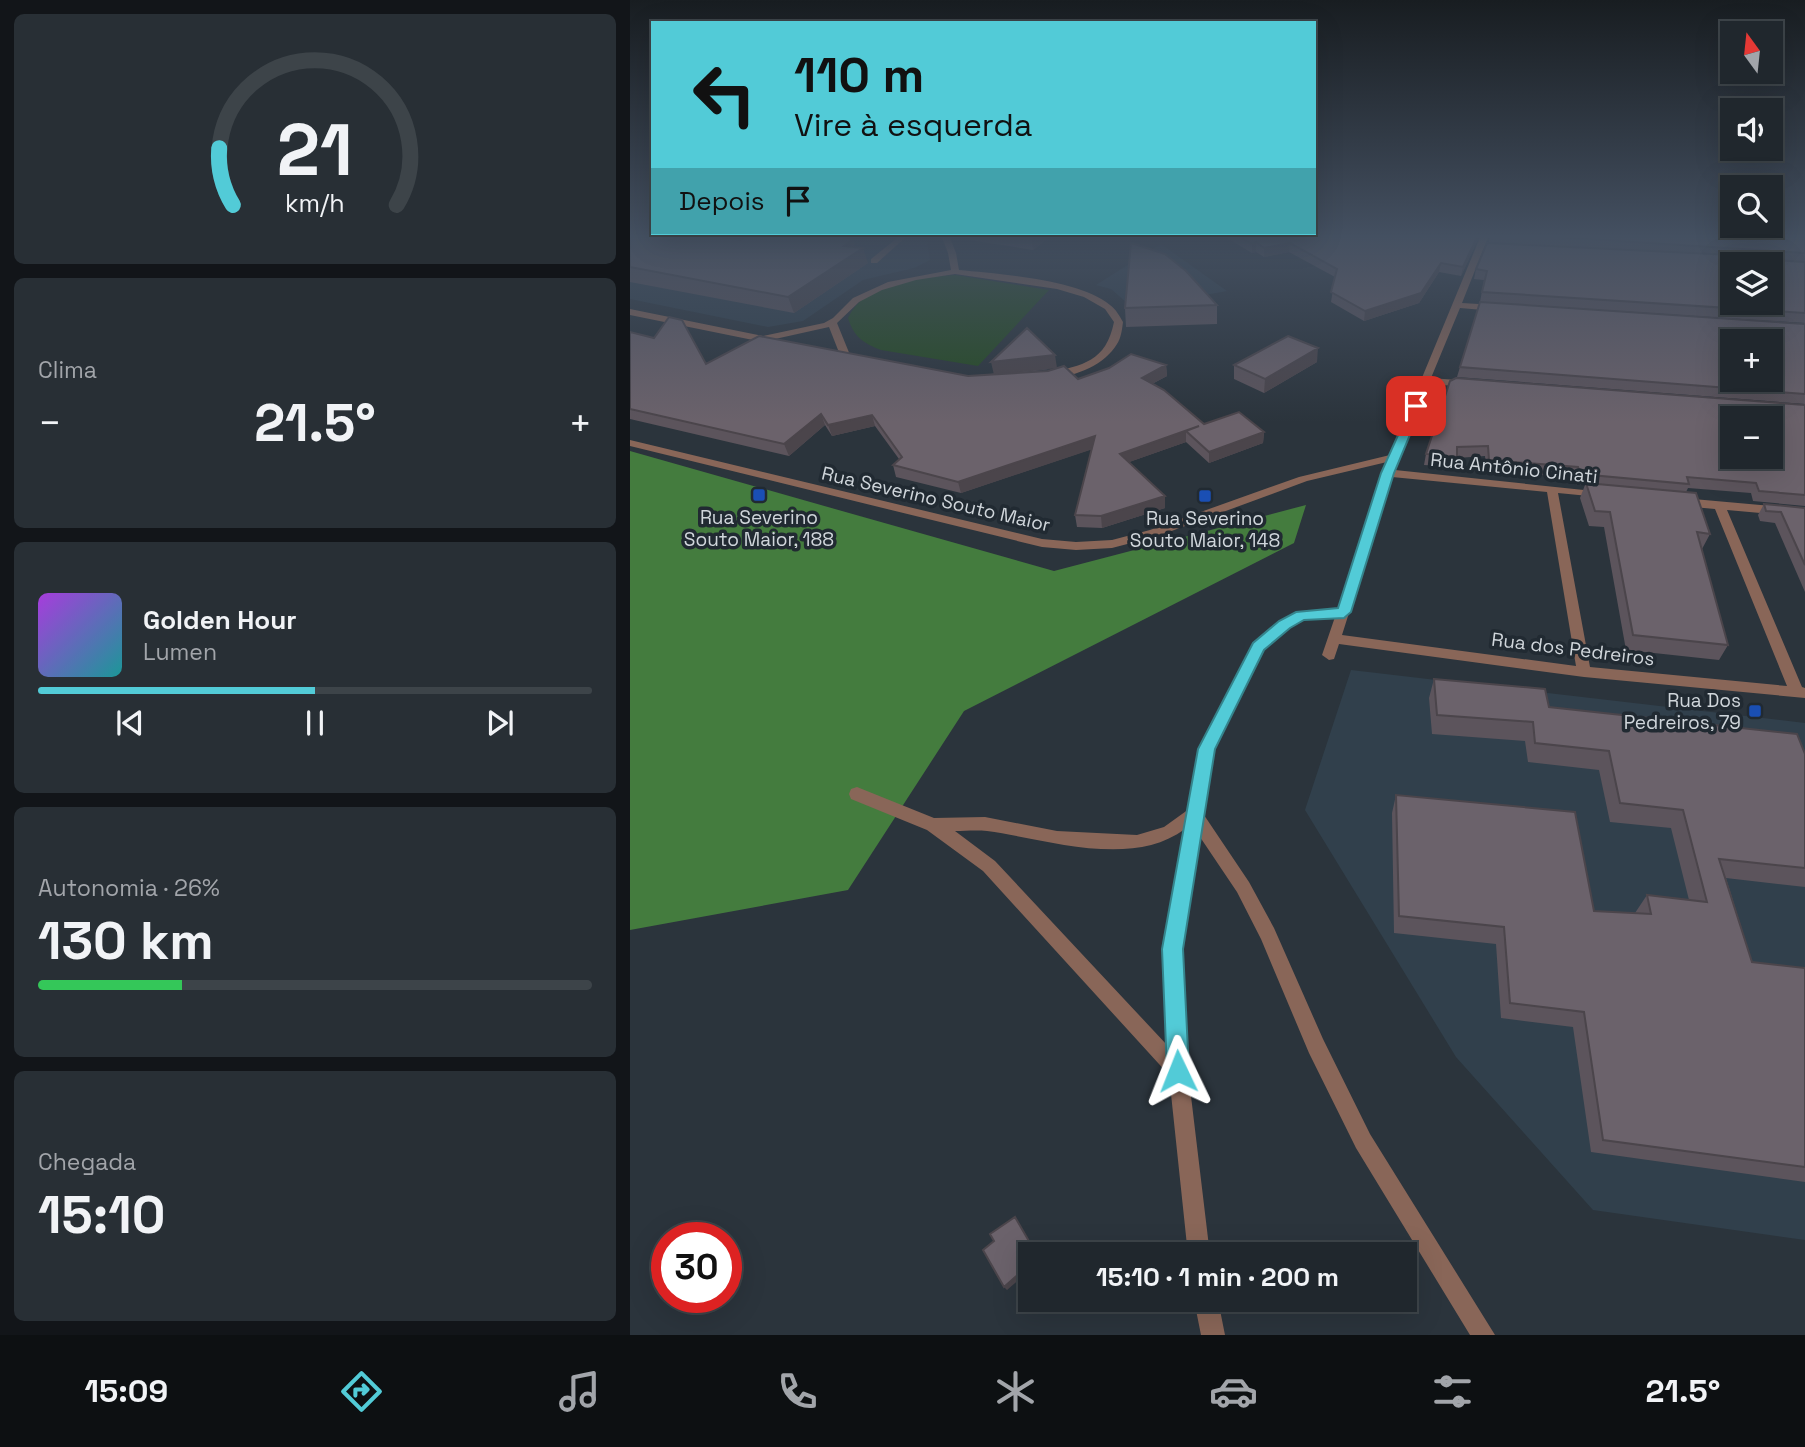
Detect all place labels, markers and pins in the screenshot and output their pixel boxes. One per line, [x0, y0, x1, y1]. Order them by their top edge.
pin [1386, 376, 1446, 436]
marker: Rua Severino Souto Maior, 188 [751, 487, 767, 503]
marker: Rua Severino Souto Maior, 148 [1197, 488, 1213, 504]
place label: Rua Severino Souto Maior, 188 [684, 505, 834, 552]
place label: Rua Severino Souto Maior, 148 [1130, 506, 1280, 553]
place label: Rua Dos Pedreiros, 79 [1624, 688, 1741, 735]
marker: Rua Dos Pedreiros, 79 [1747, 703, 1763, 719]

